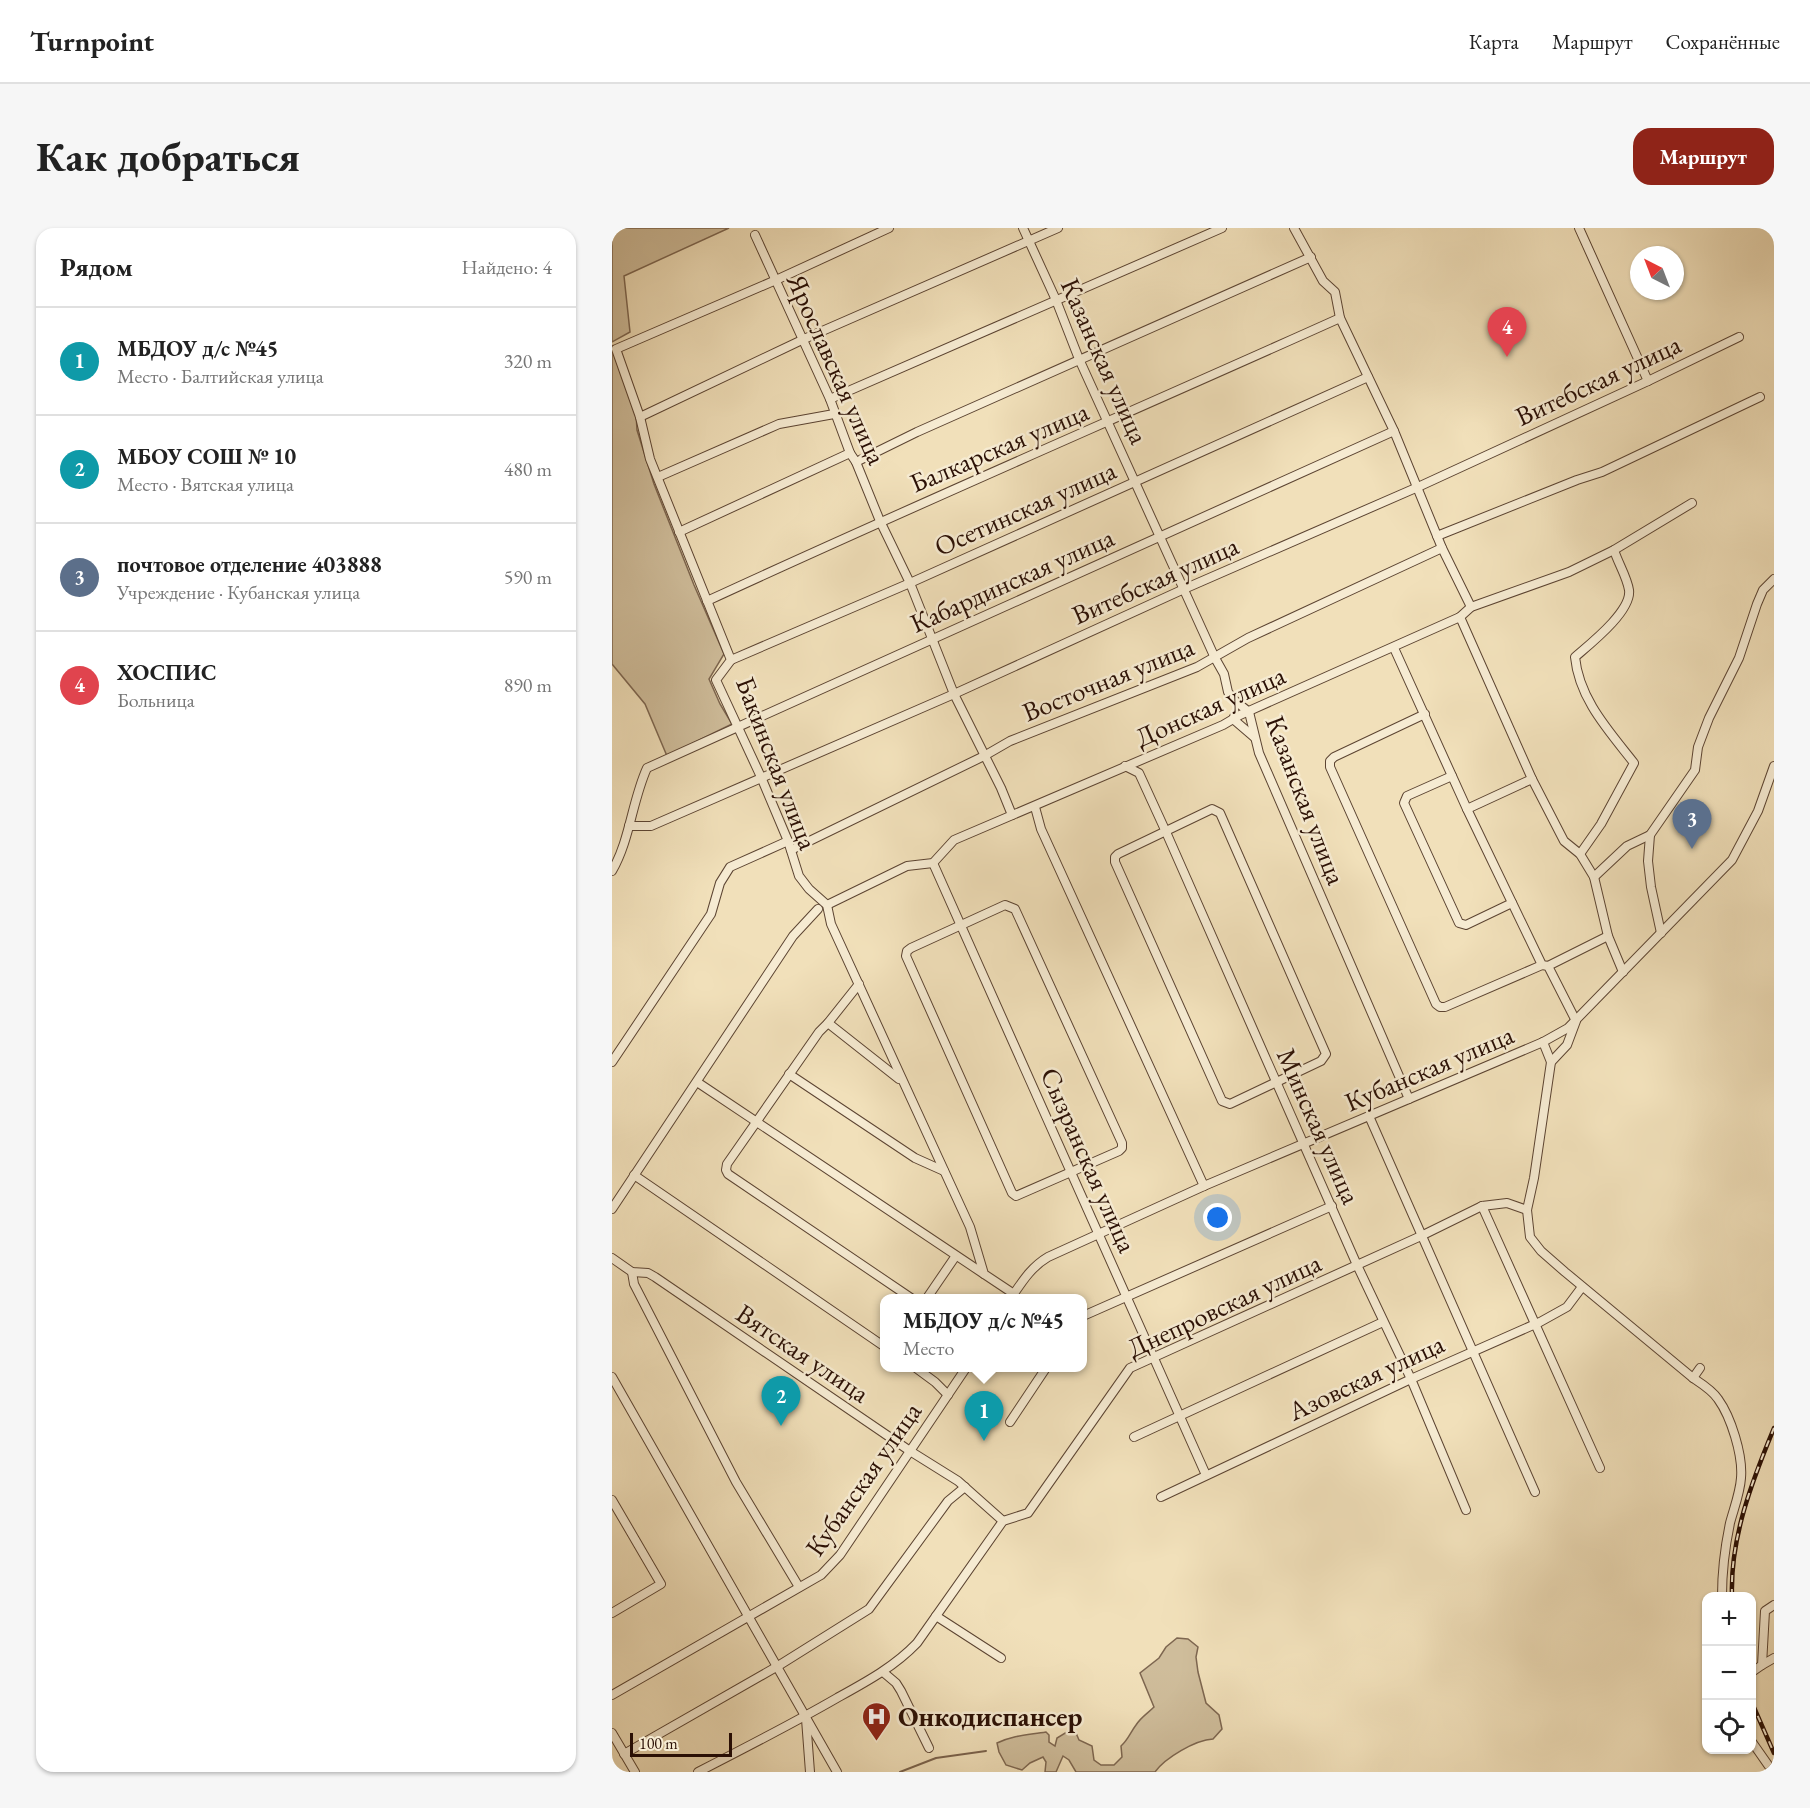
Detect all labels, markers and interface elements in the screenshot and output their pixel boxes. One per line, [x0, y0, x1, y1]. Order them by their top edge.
text: Turnpoint [30, 23, 154, 59]
text: Карта [1469, 28, 1519, 55]
text: Маршрут [1552, 28, 1633, 55]
text: Сохранённые [1666, 28, 1780, 55]
button: Маршрут [1633, 128, 1774, 185]
text: Как добраться [36, 129, 300, 184]
north arrow [1630, 246, 1684, 300]
text: Рядом [60, 250, 133, 284]
text: Найдено: 4 [461, 254, 552, 280]
street label: Ярославская улица [779, 267, 895, 470]
street label: Казанская улица [1053, 273, 1157, 450]
pin: 4 [1488, 308, 1526, 357]
street label: Витебская улица [1510, 326, 1687, 434]
text: МБДОУ д/с №45 [117, 334, 278, 363]
text: 1 [74, 348, 85, 374]
text: 320 m [504, 348, 552, 374]
text: Место · Балтийская улица [117, 363, 324, 389]
street label: Балкарская улица [904, 393, 1094, 500]
text: МБОУ СОШ № 10 [117, 442, 296, 471]
street label: Осетинская улица [929, 452, 1122, 564]
text: 2 [74, 456, 85, 482]
text: 480 m [504, 456, 552, 482]
text: Место · Вятская улица [117, 471, 294, 497]
street label: Кабардинская улица [905, 519, 1120, 641]
street label: Витебская улица [1066, 528, 1244, 632]
text: почтовое отделение 403888 [117, 550, 382, 579]
text: 3 [74, 564, 85, 590]
text: 590 m [504, 564, 552, 590]
text: Учреждение · Кубанская улица [117, 579, 360, 605]
street label: Восточная улица [1017, 629, 1199, 729]
street label: Донская улица [1129, 657, 1291, 755]
text: ХОСПИС [117, 658, 217, 687]
text: 4 [74, 672, 85, 698]
text: 890 m [504, 672, 552, 698]
street label: Бакинская улица [728, 672, 826, 855]
text: Больница [117, 687, 195, 713]
street label: Казанская улица [1258, 711, 1354, 890]
pin: 3 [1672, 800, 1712, 849]
street label: Кубанская улица [1339, 1017, 1519, 1119]
street label: Минская улица [1269, 1043, 1369, 1210]
street label: Сызранская улица [1033, 1062, 1145, 1258]
your location [1203, 1203, 1232, 1232]
street label: Днепровская улица [1121, 1245, 1327, 1365]
popup [880, 1294, 1087, 1372]
street label: Вятская улица [730, 1296, 877, 1411]
text: МБДОУ д/с №45 [903, 1306, 1064, 1335]
street label: Азовская улица [1281, 1326, 1450, 1429]
text: Место [903, 1335, 954, 1361]
pin: 2 [762, 1376, 800, 1426]
pin: 1 [964, 1392, 1004, 1441]
street label: Кубанская улица [797, 1395, 929, 1563]
map controls [1702, 1592, 1756, 1754]
button: + [1702, 1592, 1756, 1646]
button: − [1702, 1646, 1756, 1700]
place label: Онкодиспансер [898, 1699, 1082, 1734]
hospital icon: Онкодиспансер [861, 1700, 893, 1742]
button: locate [1702, 1700, 1756, 1754]
scale bar [630, 1730, 732, 1758]
text: 100 m [639, 1733, 678, 1754]

